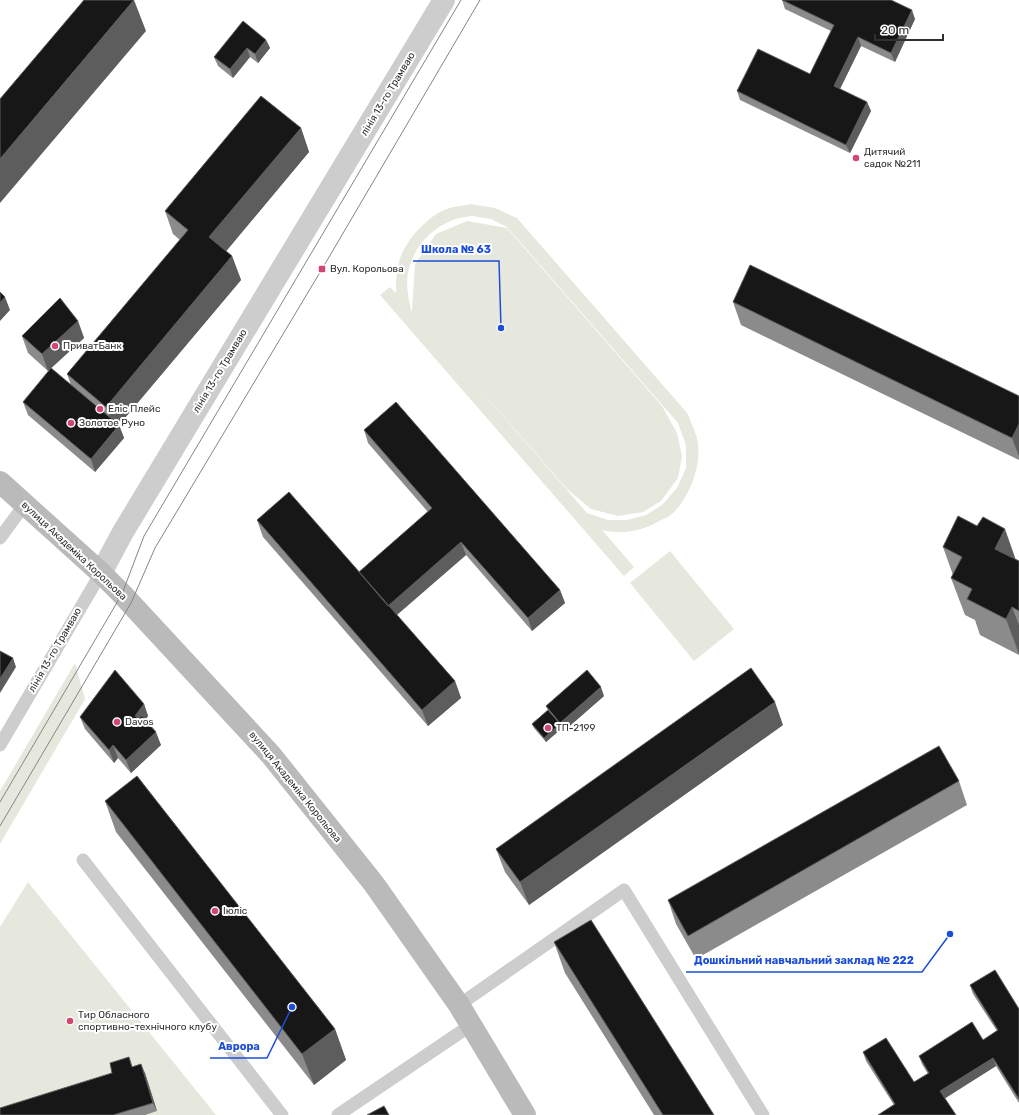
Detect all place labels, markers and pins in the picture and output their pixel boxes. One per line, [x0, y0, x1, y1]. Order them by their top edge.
place label: Дитячий садок №211 [864, 146, 921, 170]
marker: Дитячий садок №211 [851, 153, 861, 163]
callout: Школа № 63 [413, 238, 499, 261]
place label: Вул. Корольова [330, 263, 404, 275]
marker: Вул. Корольова [317, 264, 327, 274]
place label: ПриватБанк [63, 340, 122, 352]
marker: ПриватБанк [50, 341, 60, 351]
place label: Еліс Плейс [108, 403, 161, 415]
marker: Еліс Плейс [95, 404, 105, 414]
place label: Золотое Руно [79, 417, 145, 429]
marker: Золотое Руно [66, 418, 76, 428]
place label: Davos [125, 716, 154, 728]
marker: Davos [112, 717, 122, 727]
place label: ТП-2199 [556, 722, 595, 734]
marker: ТП-2199 [543, 723, 553, 733]
place label: Іюліс [223, 905, 248, 917]
marker: Іюліс [210, 906, 220, 916]
callout: Дошкільний навчальний заклад № 222 [686, 949, 922, 972]
place label: Тир Обласного спортивно-технічного клубу [78, 1009, 217, 1033]
marker: Тир Обласного спортивно-технічного клубу [65, 1016, 75, 1026]
callout: Аврора [210, 1035, 267, 1058]

